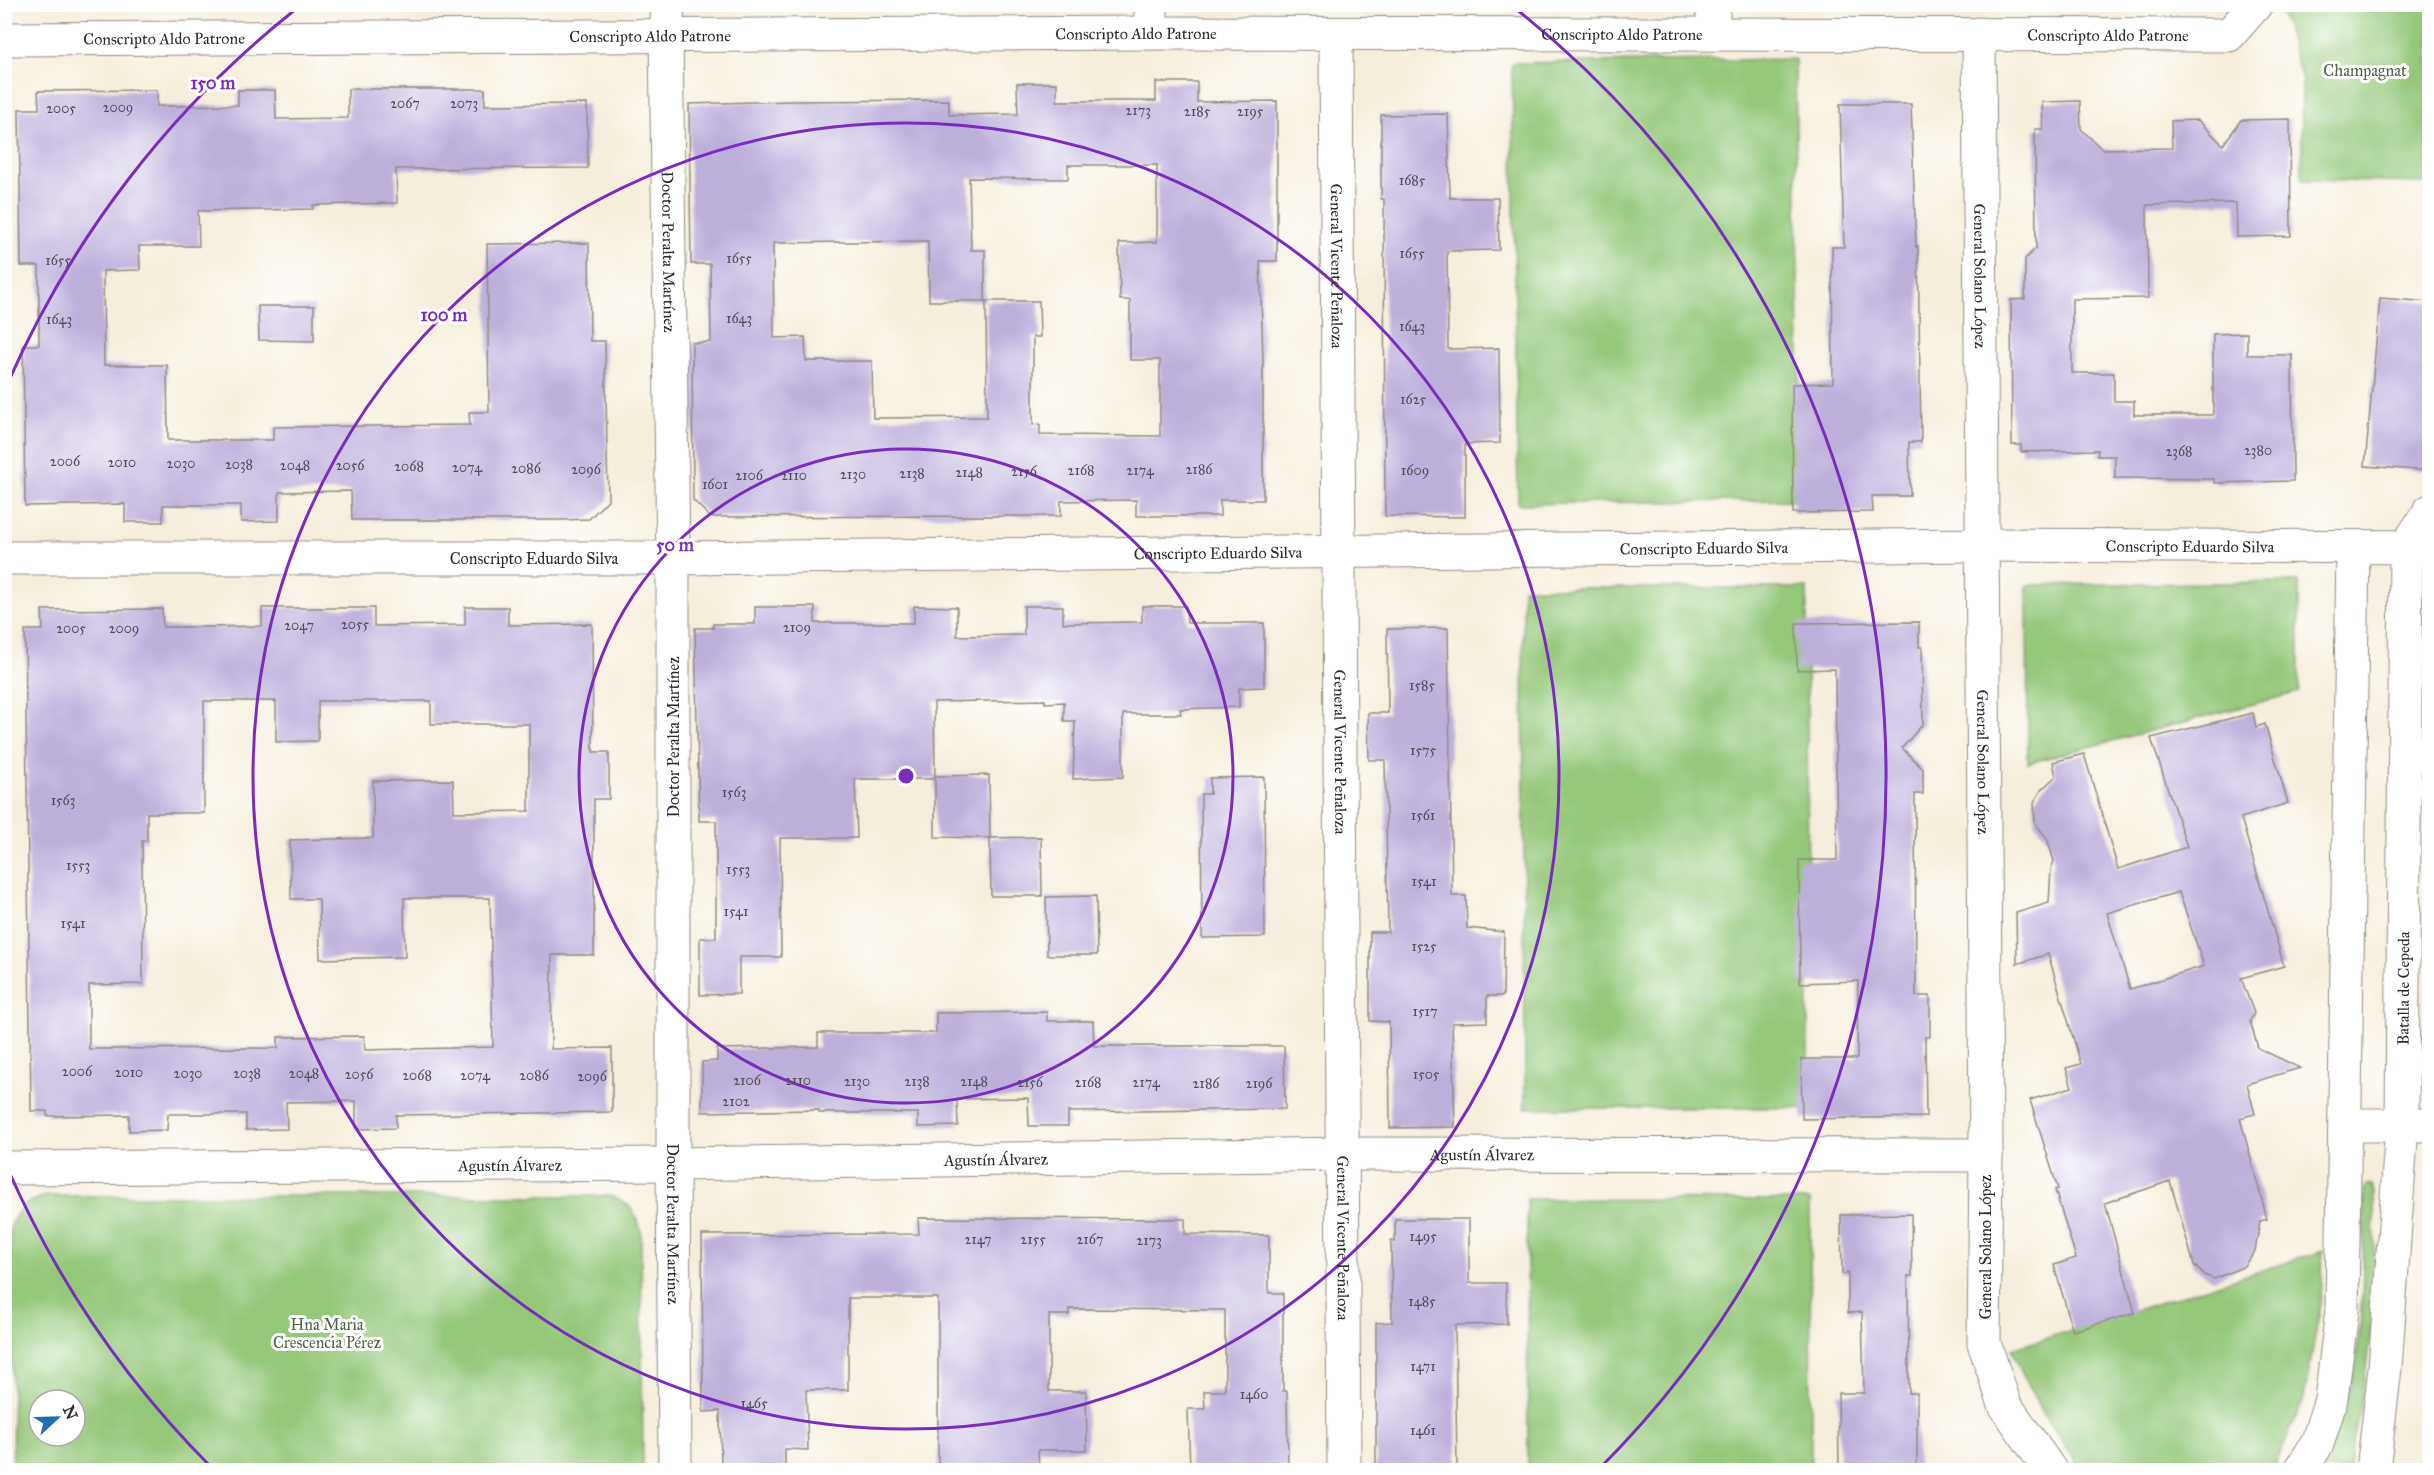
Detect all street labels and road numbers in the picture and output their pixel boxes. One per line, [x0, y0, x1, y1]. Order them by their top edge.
street label: Conscripto Aldo Patrone [1055, 23, 1217, 43]
street label: Conscripto Aldo Patrone [1541, 24, 1703, 44]
street label: Conscripto Aldo Patrone [2027, 25, 2189, 44]
street label: Conscripto Aldo Patrone [569, 26, 731, 46]
street label: Conscripto Aldo Patrone [83, 28, 245, 48]
street label: Doctor Peralta Martínez [658, 171, 679, 333]
street label: General Vicente Peñaloza [1327, 183, 1347, 349]
street label: General Solano López [1971, 203, 1990, 349]
street label: Conscripto Eduardo Silva [2106, 536, 2275, 556]
street label: Conscripto Eduardo Silva [1620, 537, 1789, 558]
street label: Conscripto Eduardo Silva [1134, 542, 1303, 563]
street label: Conscripto Eduardo Silva [450, 549, 619, 568]
street label: Doctor Peralta Martínez [664, 656, 683, 818]
street label: General Vicente Peñaloza [1331, 669, 1351, 835]
street label: General Solano López [1974, 689, 1994, 835]
street label: Batalla de Cepeda [2393, 931, 2413, 1045]
street label: Doctor Peralta Martínez [664, 1143, 683, 1305]
street label: Agustín Álvarez [1429, 1144, 1535, 1165]
street label: Agustín Álvarez [943, 1148, 1049, 1170]
street label: Agustín Álvarez [457, 1154, 563, 1176]
street label: General Vicente Peñaloza [1334, 1155, 1353, 1321]
street label: General Solano López [1976, 1174, 1995, 1319]

